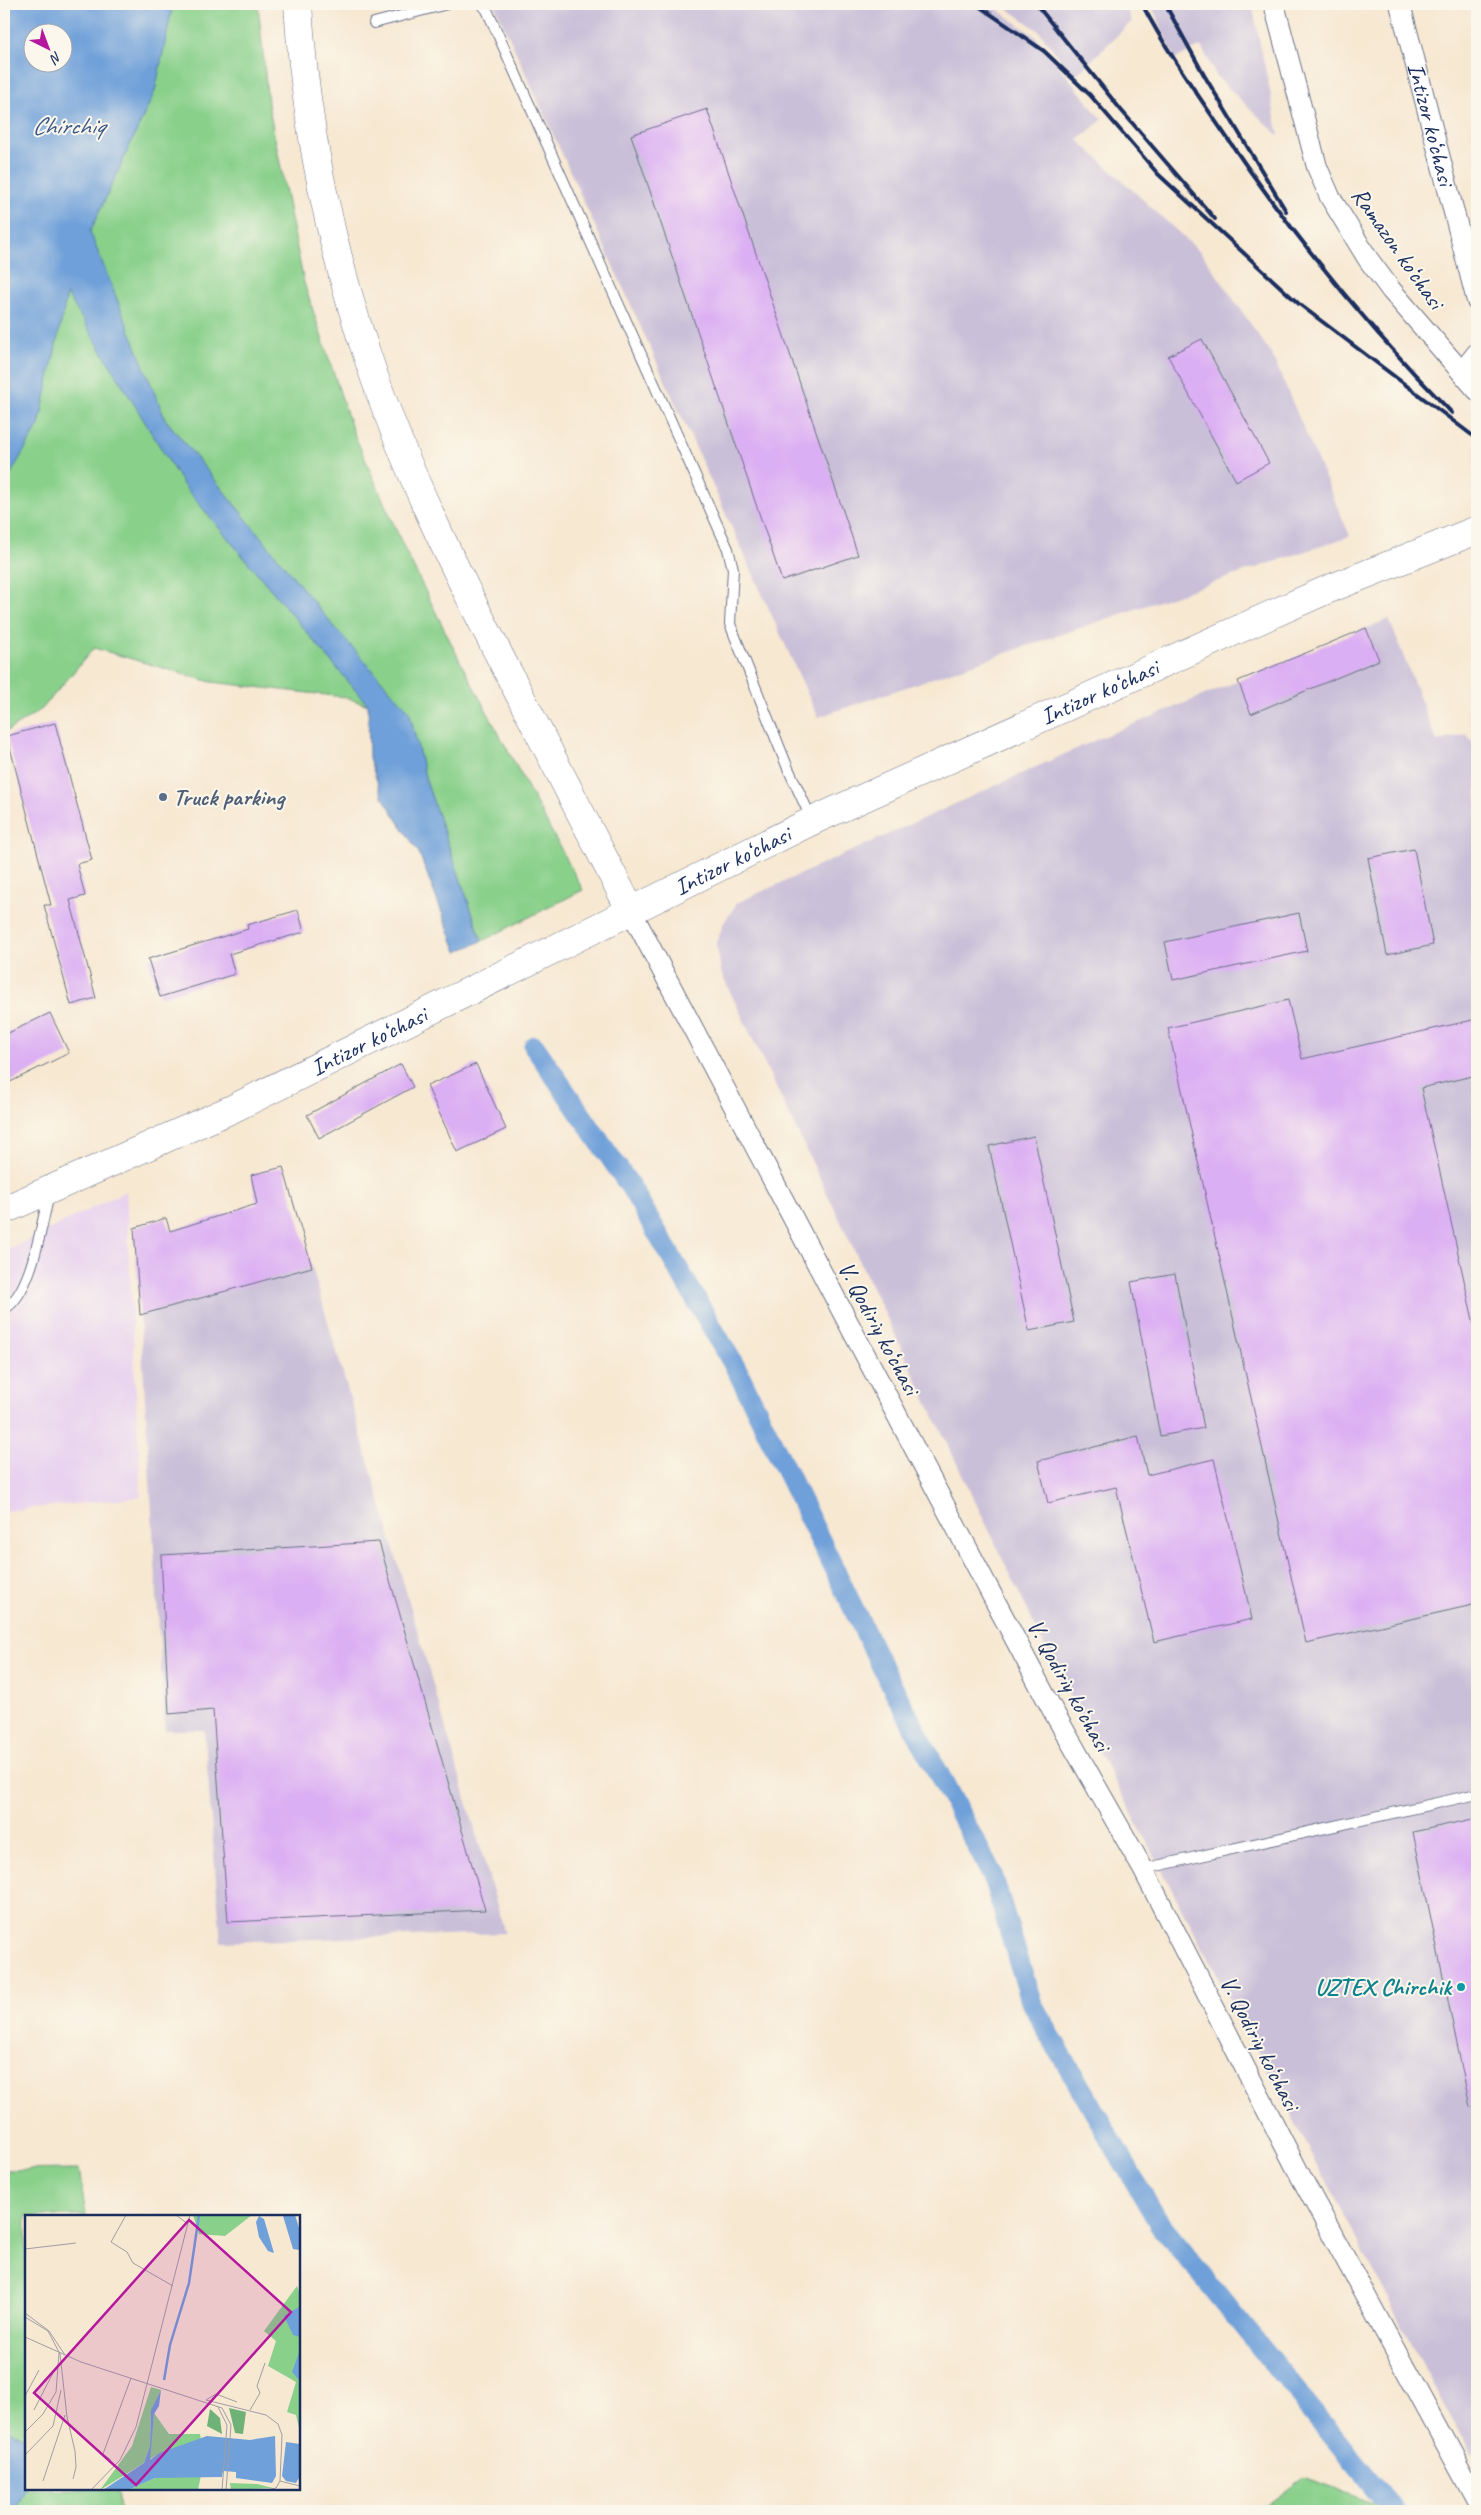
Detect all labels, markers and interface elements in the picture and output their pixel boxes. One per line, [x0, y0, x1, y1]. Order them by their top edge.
north arrow [22, 22, 72, 72]
text: N [46, 48, 65, 68]
street label: Intizor ko‘chasi [1401, 59, 1462, 191]
water label: Chirchiq [32, 110, 109, 142]
street label: Ramazon ko‘chasi [1345, 181, 1452, 317]
street label: Intizor ko‘chasi [1036, 651, 1165, 731]
place label: Truck parking [173, 782, 286, 812]
marker: Truck parking [157, 791, 169, 803]
street label: Intizor ko‘chasi [669, 818, 798, 902]
street label: Intizor ko‘chasi [306, 999, 434, 1083]
street label: V. Qodiriy ko‘chasi [831, 1256, 928, 1402]
street label: V. Qodiriy ko‘chasi [1020, 1614, 1119, 1759]
street label: V. Qodiriy ko‘chasi [1213, 1971, 1308, 2117]
place label: UZTEX Chirchik [1315, 1972, 1453, 2002]
marker: UZTEX Chirchik [1455, 1981, 1467, 1993]
inset map [25, 2215, 300, 2490]

